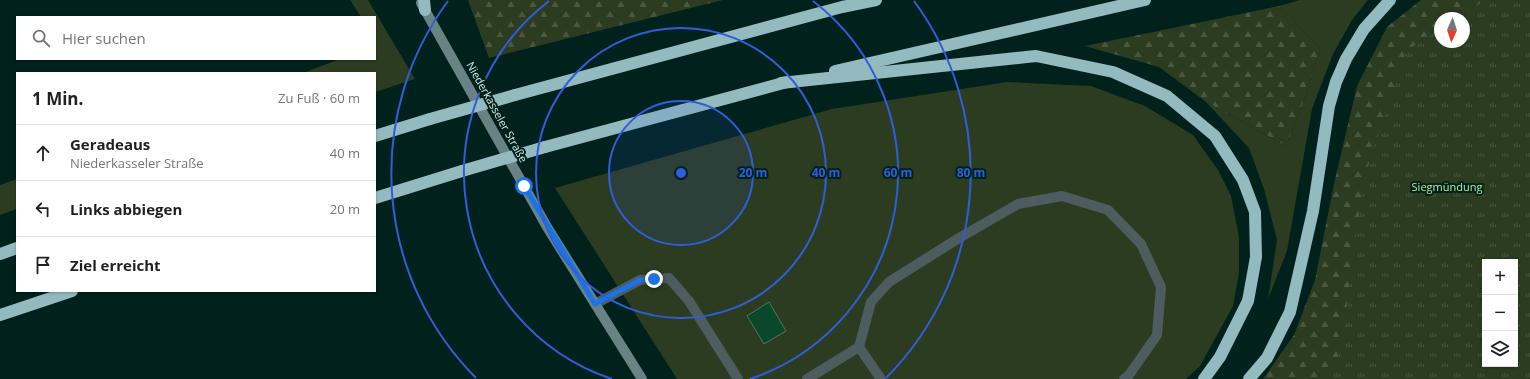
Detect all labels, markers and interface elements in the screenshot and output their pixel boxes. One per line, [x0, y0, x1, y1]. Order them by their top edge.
north arrow [1434, 12, 1470, 48]
search box [16, 16, 376, 60]
icon: search [30, 27, 52, 49]
text: Hier suchen [62, 28, 146, 48]
street label: Niederkasseler Straße [463, 59, 531, 165]
text: 1 Min. [32, 87, 83, 110]
text: Zu Fuß · 60 m [278, 89, 360, 107]
text: Geradeaus [70, 134, 150, 154]
icon: ahead [32, 142, 54, 164]
text: 40 m [330, 144, 360, 162]
text: Niederkasseler Straße [70, 154, 204, 172]
text: 20 m [739, 164, 767, 181]
text: 40 m [812, 164, 840, 181]
text: 60 m [884, 164, 912, 181]
text: 80 m [957, 164, 985, 181]
centre of rings [674, 166, 688, 180]
route start [515, 177, 533, 195]
park label: Siegmündung [1412, 179, 1482, 194]
icon: left [32, 198, 54, 220]
text: Links abbiegen [70, 199, 182, 219]
text: 20 m [330, 200, 360, 218]
icon: arrive [32, 254, 54, 276]
text: Ziel erreicht [70, 255, 161, 275]
map controls [1482, 259, 1518, 367]
button: + [1482, 259, 1518, 295]
route end [645, 270, 663, 288]
button: − [1482, 295, 1518, 331]
button: layers [1482, 331, 1518, 367]

